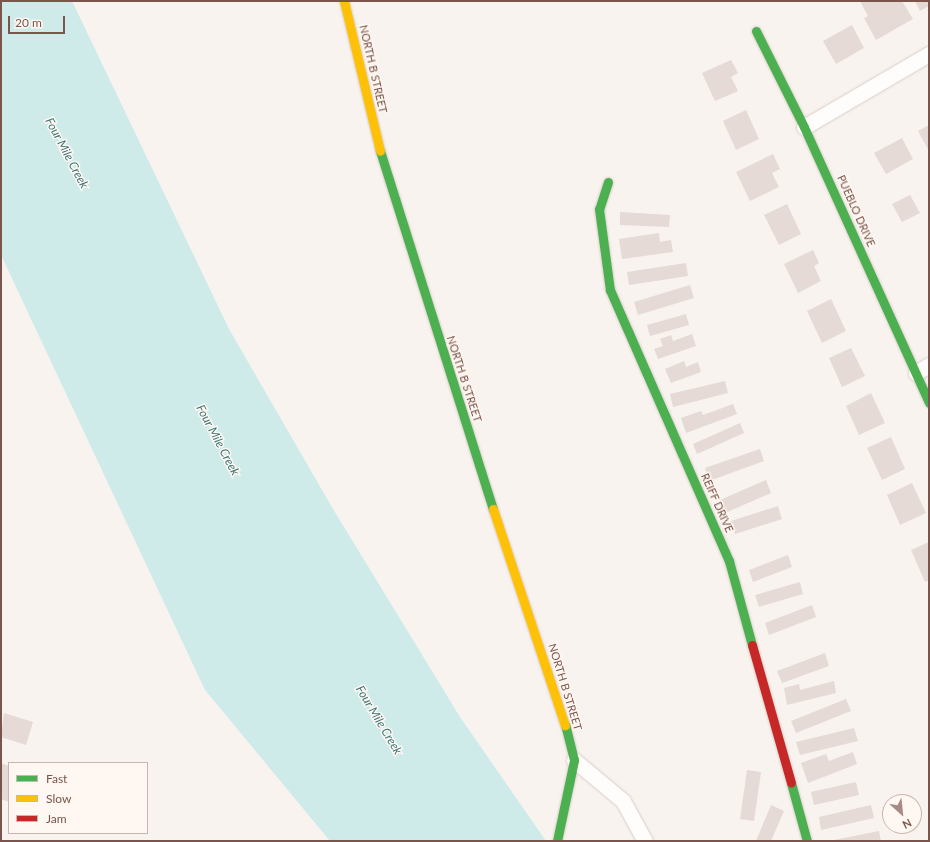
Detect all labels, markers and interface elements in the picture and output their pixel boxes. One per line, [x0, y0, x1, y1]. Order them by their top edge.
scale bar [10, 8, 67, 34]
text: 20 m [15, 15, 42, 30]
street label: NORTH B STREET [356, 24, 390, 114]
water label: Four Mile Creek [42, 115, 92, 191]
street label: PUEBLO DRIVE [834, 173, 878, 249]
street label: NORTH B STREET [444, 334, 484, 424]
water label: Four Mile Creek [193, 402, 243, 478]
street label: REIFF DRIVE [698, 471, 736, 535]
street label: NORTH B STREET [546, 642, 584, 732]
water label: Four Mile Creek [353, 683, 405, 757]
legend [8, 762, 148, 834]
text: Fast [46, 771, 67, 786]
text: Slow [46, 791, 71, 806]
north arrow [882, 794, 922, 834]
text: Jam [46, 811, 67, 826]
text: N [900, 817, 914, 832]

